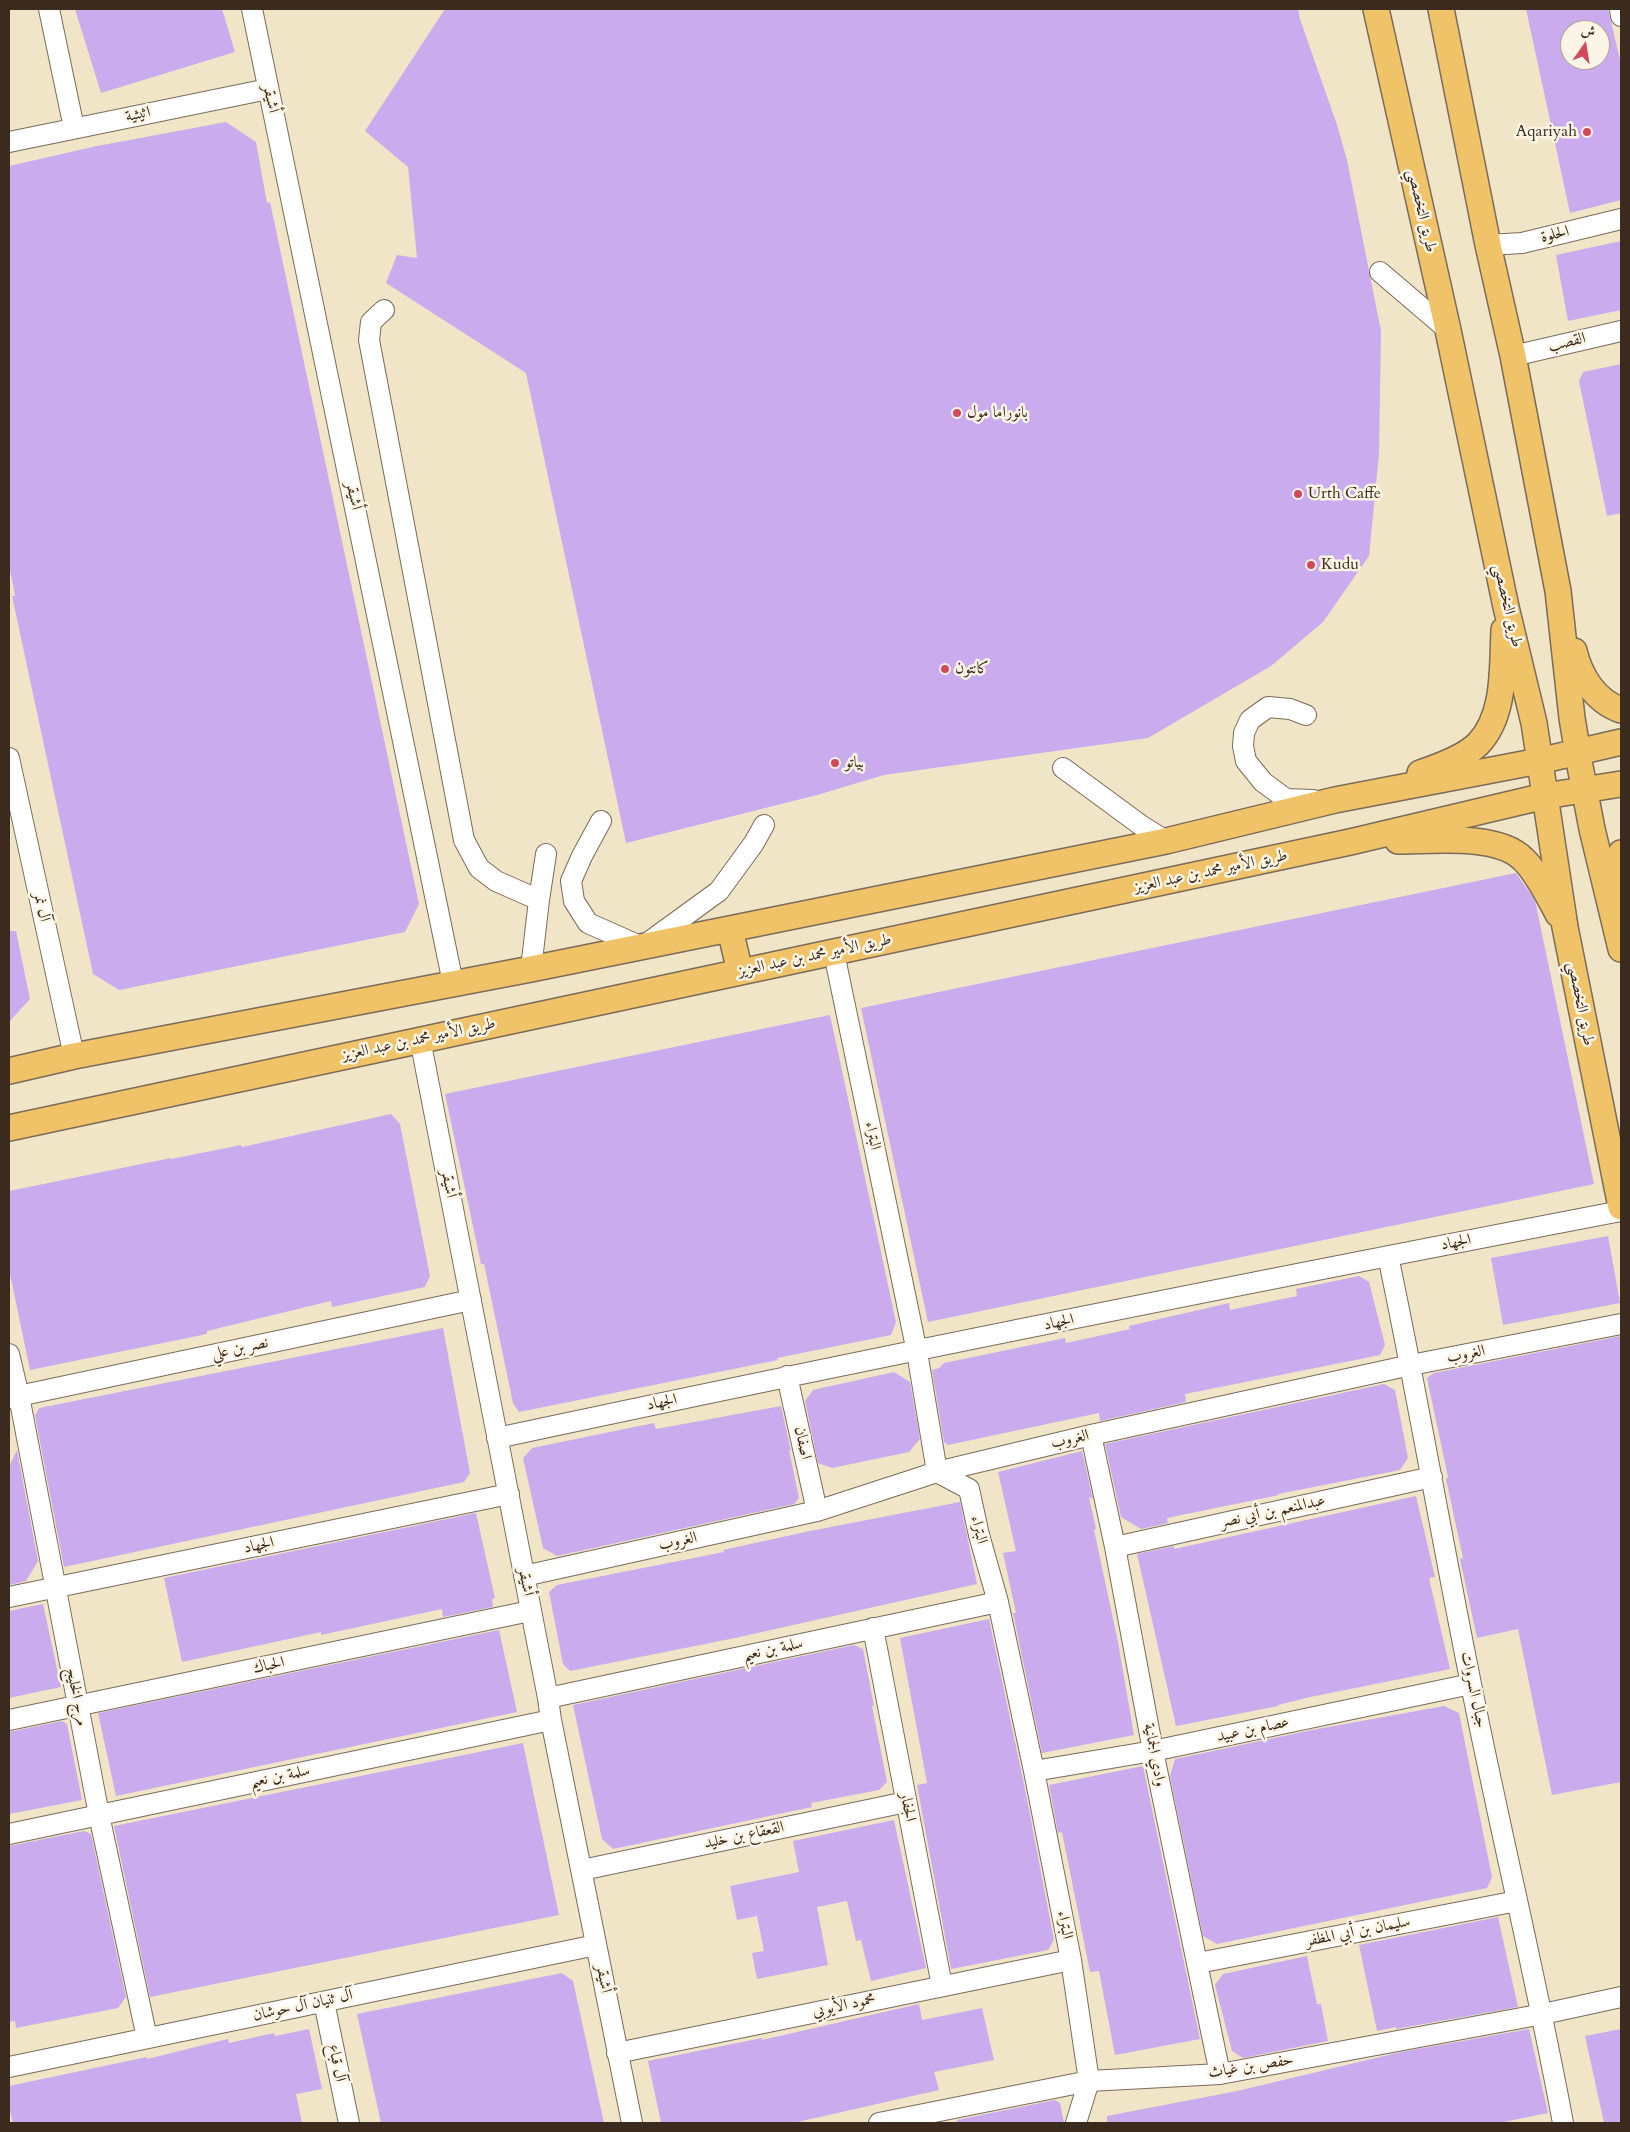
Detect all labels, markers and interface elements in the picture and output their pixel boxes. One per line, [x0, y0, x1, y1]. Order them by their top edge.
north arrow [1560, 20, 1610, 70]
text: ش [1579, 20, 1597, 42]
street label: أشيقر [258, 83, 282, 115]
street label: اثيثية [124, 103, 152, 127]
place label: Aqariyah [1516, 122, 1577, 142]
marker: Aqariyah [1581, 126, 1593, 138]
street label: طريق التخصصي [1402, 167, 1440, 255]
street label: الحلوة [1539, 222, 1571, 248]
street label: القصب [1546, 329, 1588, 357]
place label: بانوراما مول [967, 403, 1028, 423]
marker: بانوراما مول [951, 407, 963, 419]
street label: أشيقر [341, 480, 365, 512]
place label: Urth Caffe [1308, 484, 1381, 504]
marker: Urth Caffe [1292, 488, 1304, 500]
place label: Kudu [1321, 555, 1359, 575]
marker: Kudu [1305, 559, 1317, 571]
street label: طريق التخصصي [1488, 562, 1526, 650]
place label: كانتون [955, 659, 989, 679]
marker: كانتون [939, 663, 951, 675]
place label: بياتو [845, 753, 864, 773]
marker: بياتو [829, 757, 841, 769]
street label: طريق الأمير محمد بن عبد العزيز [1133, 846, 1289, 898]
street label: آل نمر [29, 890, 53, 924]
street label: طريق الأمير محمد بن عبد العزيز [737, 930, 893, 982]
street label: طريق التخصصي [1562, 961, 1598, 1047]
street label: طريق الأمير محمد بن عبد العزيز [341, 1014, 497, 1066]
street label: البتراء [860, 1120, 884, 1152]
street label: أشيقر [436, 1168, 460, 1200]
street label: الجهاد [1439, 1231, 1473, 1255]
street label: الجهاد [1042, 1310, 1076, 1336]
street label: نصر بن علي [210, 1334, 270, 1364]
street label: الغروب [1445, 1342, 1487, 1368]
street label: الجهاد [645, 1390, 679, 1416]
street label: اصفان [789, 1425, 815, 1461]
street label: الغروب [1049, 1426, 1091, 1454]
street label: عبدالمنعم بن أبي نصر [1219, 1492, 1327, 1532]
street label: البتراء [965, 1514, 991, 1546]
street label: الغروب [657, 1529, 699, 1555]
street label: الجهاد [242, 1533, 276, 1559]
street label: أشيقر [513, 1566, 537, 1598]
street label: سلمة بن نعيم [741, 1634, 805, 1666]
street label: جبال السروات [1456, 1650, 1490, 1730]
street label: الحباك [252, 1653, 286, 1679]
street label: مرج الخليج [61, 1666, 91, 1728]
street label: عصام بن عبيد [1215, 1713, 1291, 1747]
street label: وادي الجمانية [1138, 1722, 1170, 1788]
street label: سلمة بن نعيم [248, 1761, 312, 1793]
street label: الجفار [895, 1791, 919, 1823]
street label: القعقاع بن خليد [702, 1818, 786, 1854]
street label: البتراء [1052, 1909, 1076, 1941]
street label: سليمان بن أبي المظفر [1304, 1912, 1412, 1952]
street label: أشيقر [591, 1963, 615, 1995]
street label: آل ثنيان آل حوشان [251, 1986, 355, 2026]
street label: محمود الأيوبي [811, 1990, 877, 2022]
street label: آل قباع [323, 2042, 349, 2084]
street label: حفص بن غياث [1207, 2051, 1295, 2083]

